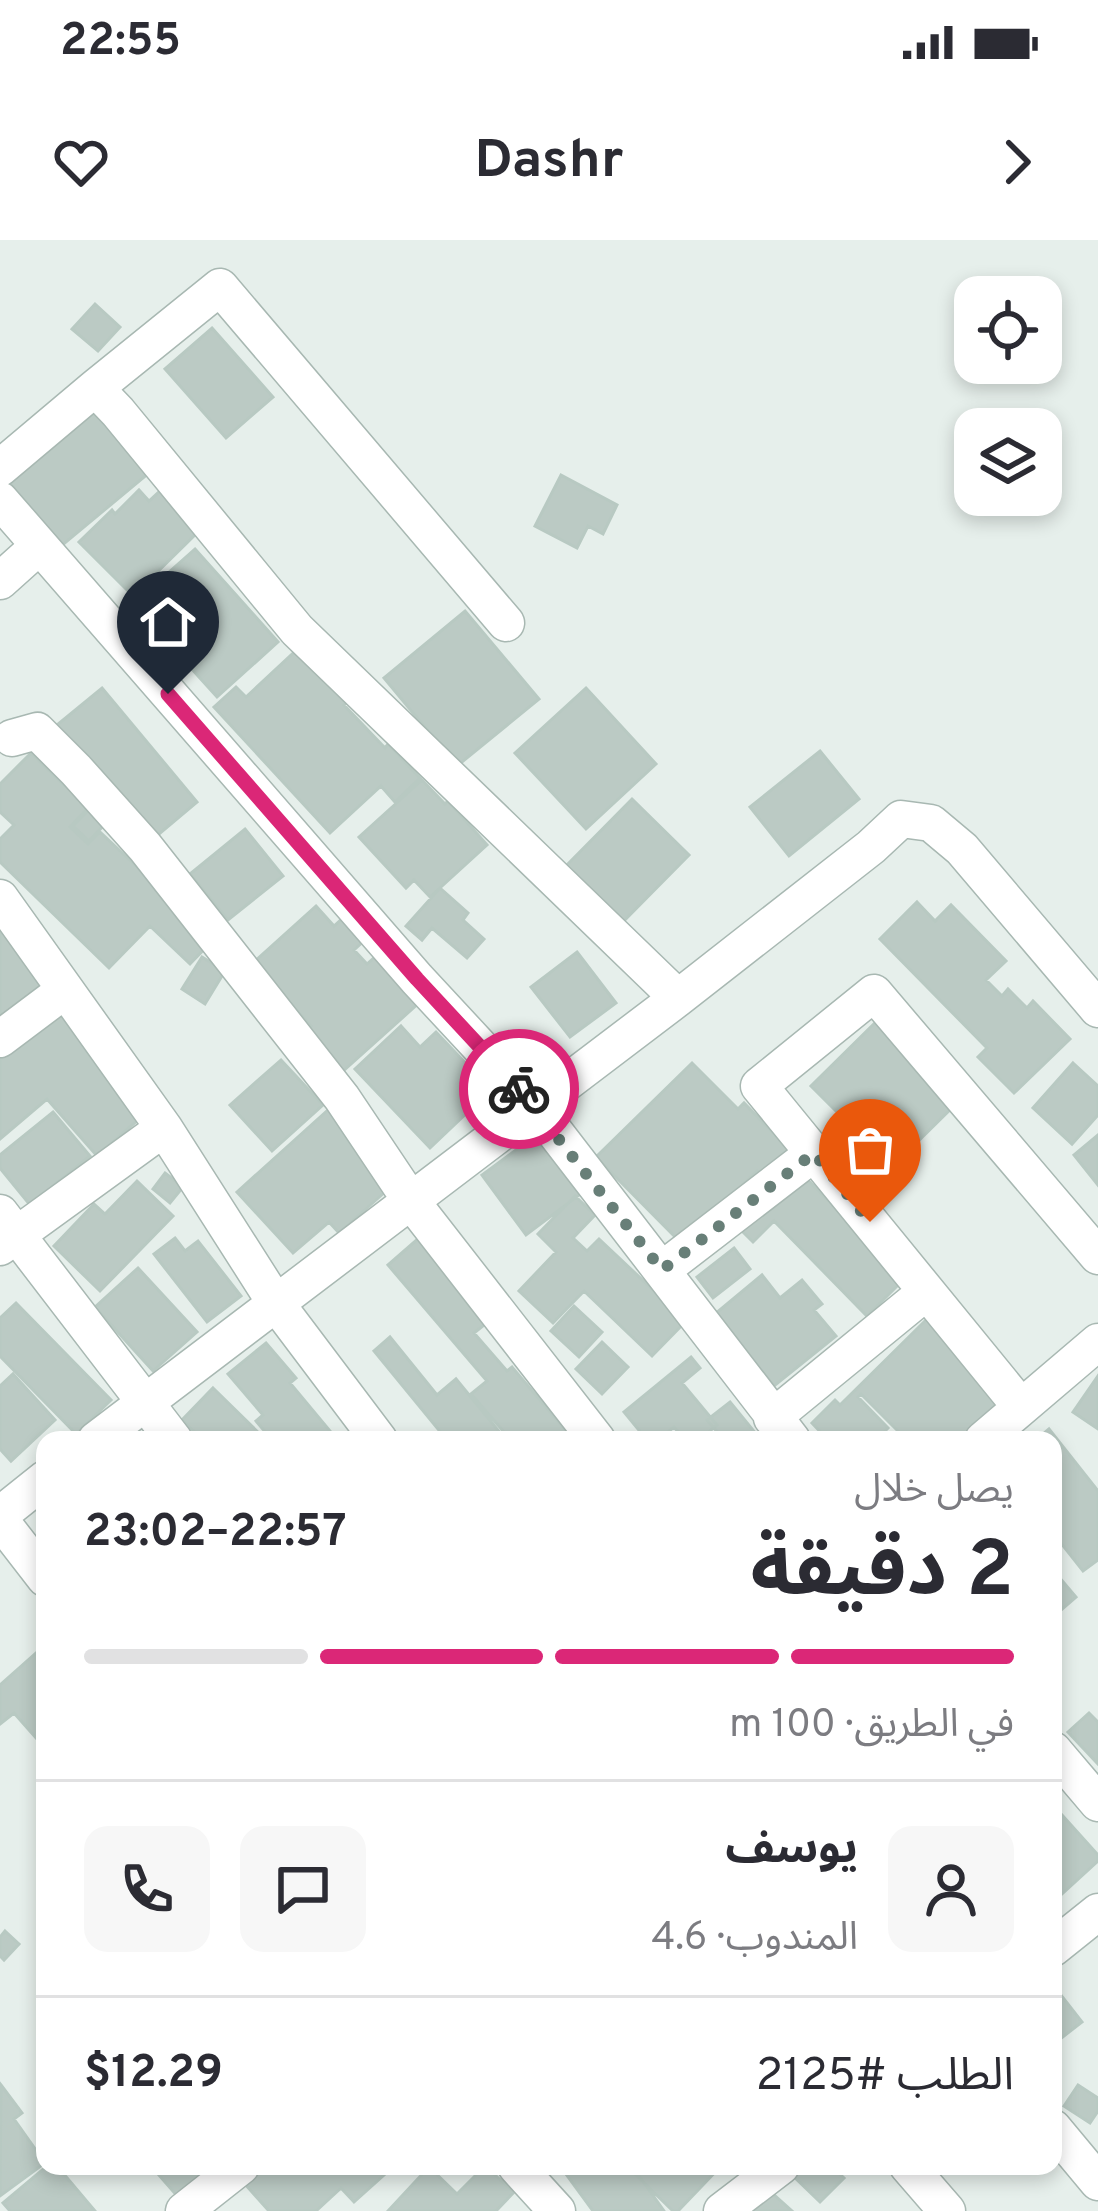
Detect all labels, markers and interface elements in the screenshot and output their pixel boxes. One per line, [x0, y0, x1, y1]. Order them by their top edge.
text: 22:55 [60, 14, 181, 71]
text: Dashr [475, 128, 623, 197]
icon: heart [48, 129, 114, 195]
icon: forward [984, 129, 1050, 195]
map controls [954, 276, 1062, 516]
button: locate [954, 276, 1062, 384]
button: layers [954, 408, 1062, 516]
pin [117, 571, 219, 694]
icon: home [135, 589, 201, 655]
courier [459, 1029, 579, 1149]
icon: bike [486, 1056, 552, 1122]
pin [819, 1099, 921, 1222]
icon: bag [837, 1117, 903, 1183]
text: يصل خلال [854, 1467, 1014, 1516]
text: 22:57–23:02 [84, 1505, 347, 1562]
text: 2 دقيقة [751, 1525, 1014, 1624]
text: في الطريق · 100 m [729, 1702, 1014, 1751]
text: يوسف [725, 1822, 858, 1879]
button: phone [84, 1826, 210, 1952]
button: chat [240, 1826, 366, 1952]
button: person [888, 1826, 1014, 1952]
text: المندوب · 4.6 [651, 1915, 858, 1964]
text: $12.29 [84, 2046, 223, 2103]
text: الطلب #2125 [756, 2049, 1014, 2106]

